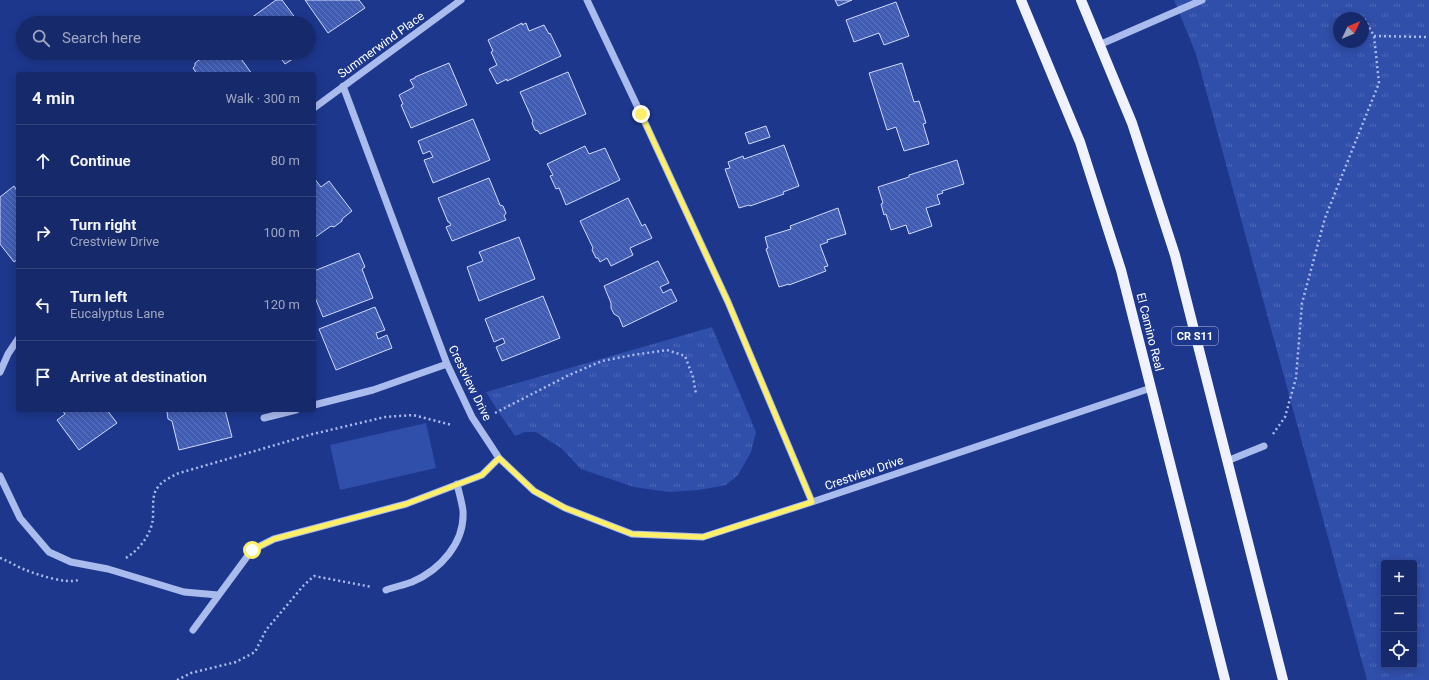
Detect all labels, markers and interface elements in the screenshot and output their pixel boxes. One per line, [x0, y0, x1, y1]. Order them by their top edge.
street label: Summerwind Place [335, 9, 427, 81]
north arrow [1333, 12, 1369, 48]
search box [16, 16, 316, 60]
icon: search [30, 27, 52, 49]
text: Search here [62, 29, 141, 47]
text: 4 min [32, 88, 75, 108]
text: Walk · 300 m [225, 91, 300, 106]
route end [632, 105, 650, 123]
icon: ahead [32, 150, 54, 172]
text: Continue [70, 152, 131, 170]
text: 80 m [271, 153, 300, 168]
text: Turn right [70, 216, 136, 234]
icon: right [32, 222, 54, 244]
text: 100 m [263, 225, 300, 240]
text: Crestview Drive [70, 234, 159, 249]
text: Turn left [70, 288, 127, 306]
street label: El Camino Real [1134, 291, 1166, 373]
icon: left [32, 294, 54, 316]
text: 120 m [263, 297, 300, 312]
text: Eucalyptus Lane [70, 306, 164, 321]
road number: CR S11 [1172, 327, 1218, 345]
street label: Crestview Drive [446, 343, 494, 423]
icon: arrive [32, 366, 54, 388]
text: Arrive at destination [70, 368, 207, 386]
street label: Crestview Drive [823, 453, 905, 493]
route start [243, 541, 261, 559]
map controls [1381, 560, 1417, 668]
button: + [1381, 560, 1417, 596]
button: − [1381, 596, 1417, 632]
button: locate [1381, 632, 1417, 668]

